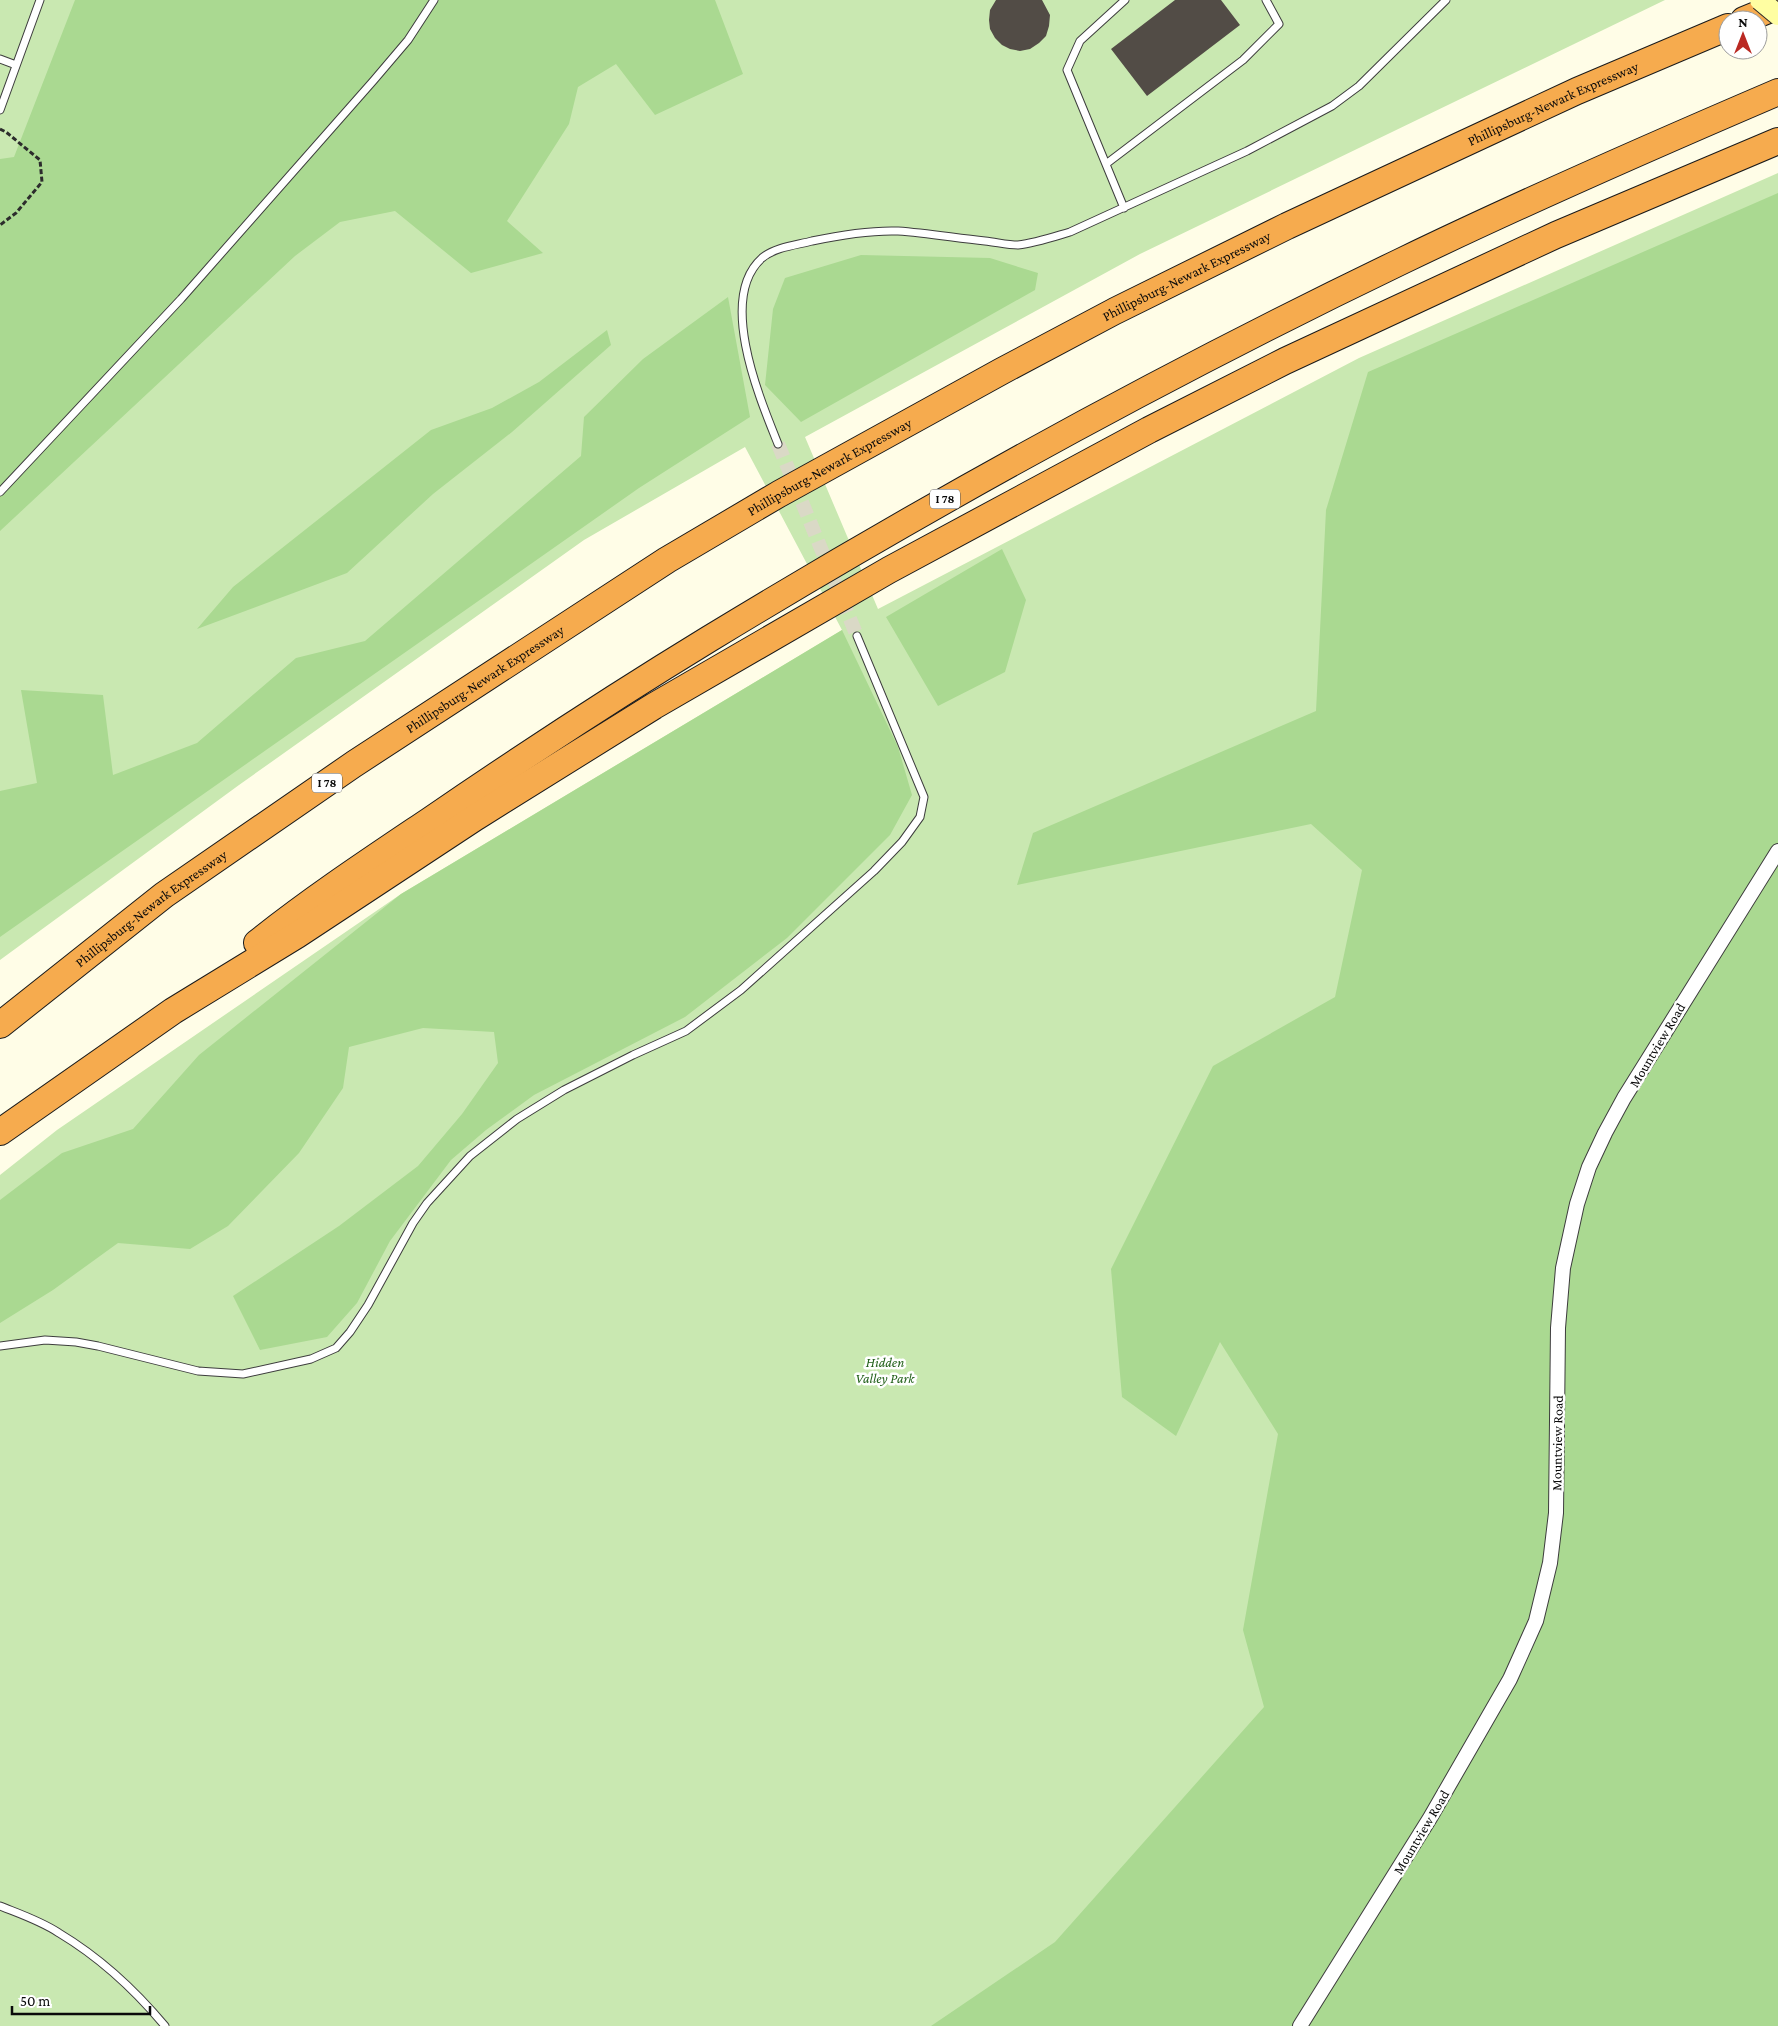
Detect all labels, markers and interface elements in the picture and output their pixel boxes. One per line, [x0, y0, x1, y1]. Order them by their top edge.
north arrow [1718, 10, 1768, 60]
text: N [1738, 14, 1748, 30]
street label: Phillipsburg-Newark Expressway [1465, 58, 1641, 149]
street label: Phillipsburg-Newark Expressway [1100, 227, 1274, 324]
street label: Phillipsburg-Newark Expressway [744, 414, 915, 519]
road number: I 78 [930, 489, 960, 508]
street label: Phillipsburg-Newark Expressway [403, 621, 567, 736]
road number: I 78 [312, 774, 342, 792]
street label: Phillipsburg-Newark Expressway [72, 846, 230, 970]
street label: Mountview Road [1626, 999, 1689, 1090]
park label: Hidden Valley Park [856, 1354, 915, 1386]
street label: Mountview Road [1548, 1394, 1566, 1491]
street label: Mountview Road [1390, 1786, 1453, 1877]
scale bar [12, 1984, 150, 2016]
text: 50 m [20, 1993, 50, 2009]

